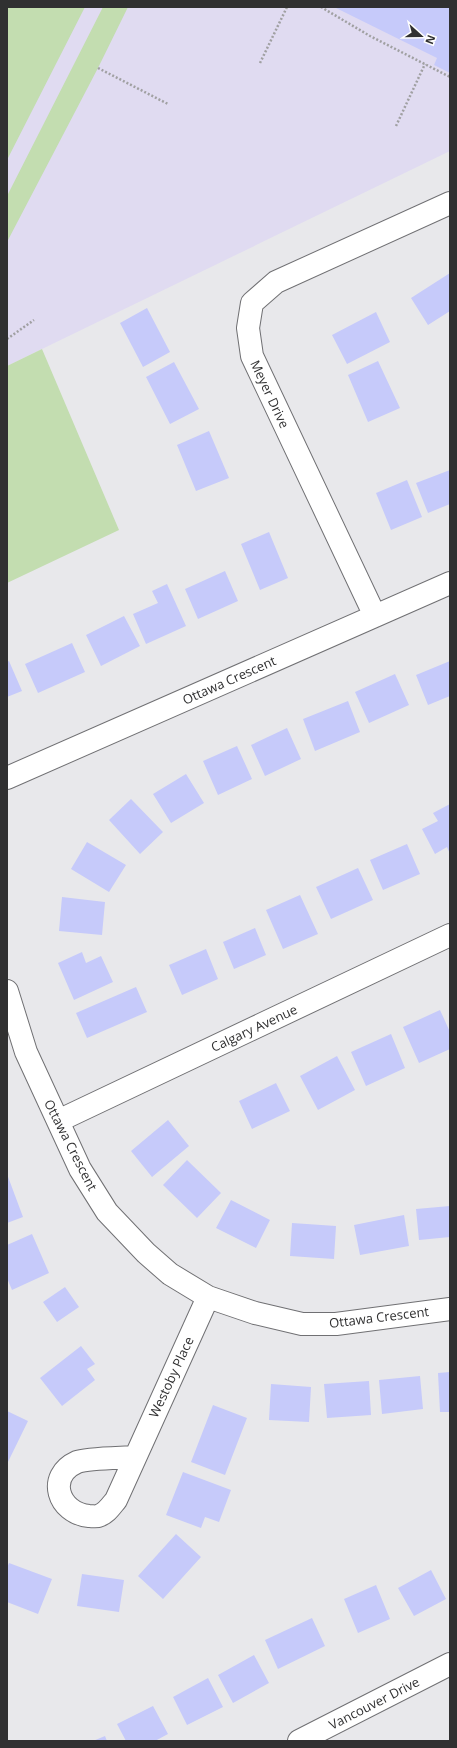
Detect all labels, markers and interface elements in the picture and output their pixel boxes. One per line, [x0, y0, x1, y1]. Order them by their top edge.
north arrow [401, 16, 441, 56]
text: N [422, 33, 439, 47]
street label: Meyer Drive [246, 357, 294, 431]
street label: Ottawa Crescent [179, 651, 279, 709]
street label: Calgary Avenue [208, 1000, 300, 1056]
street label: Ottawa Crescent [40, 1096, 102, 1194]
street label: Ottawa Crescent [328, 1302, 430, 1332]
street label: Westoby Place [144, 1333, 198, 1421]
street label: Vancouver Drive [326, 1672, 422, 1734]

